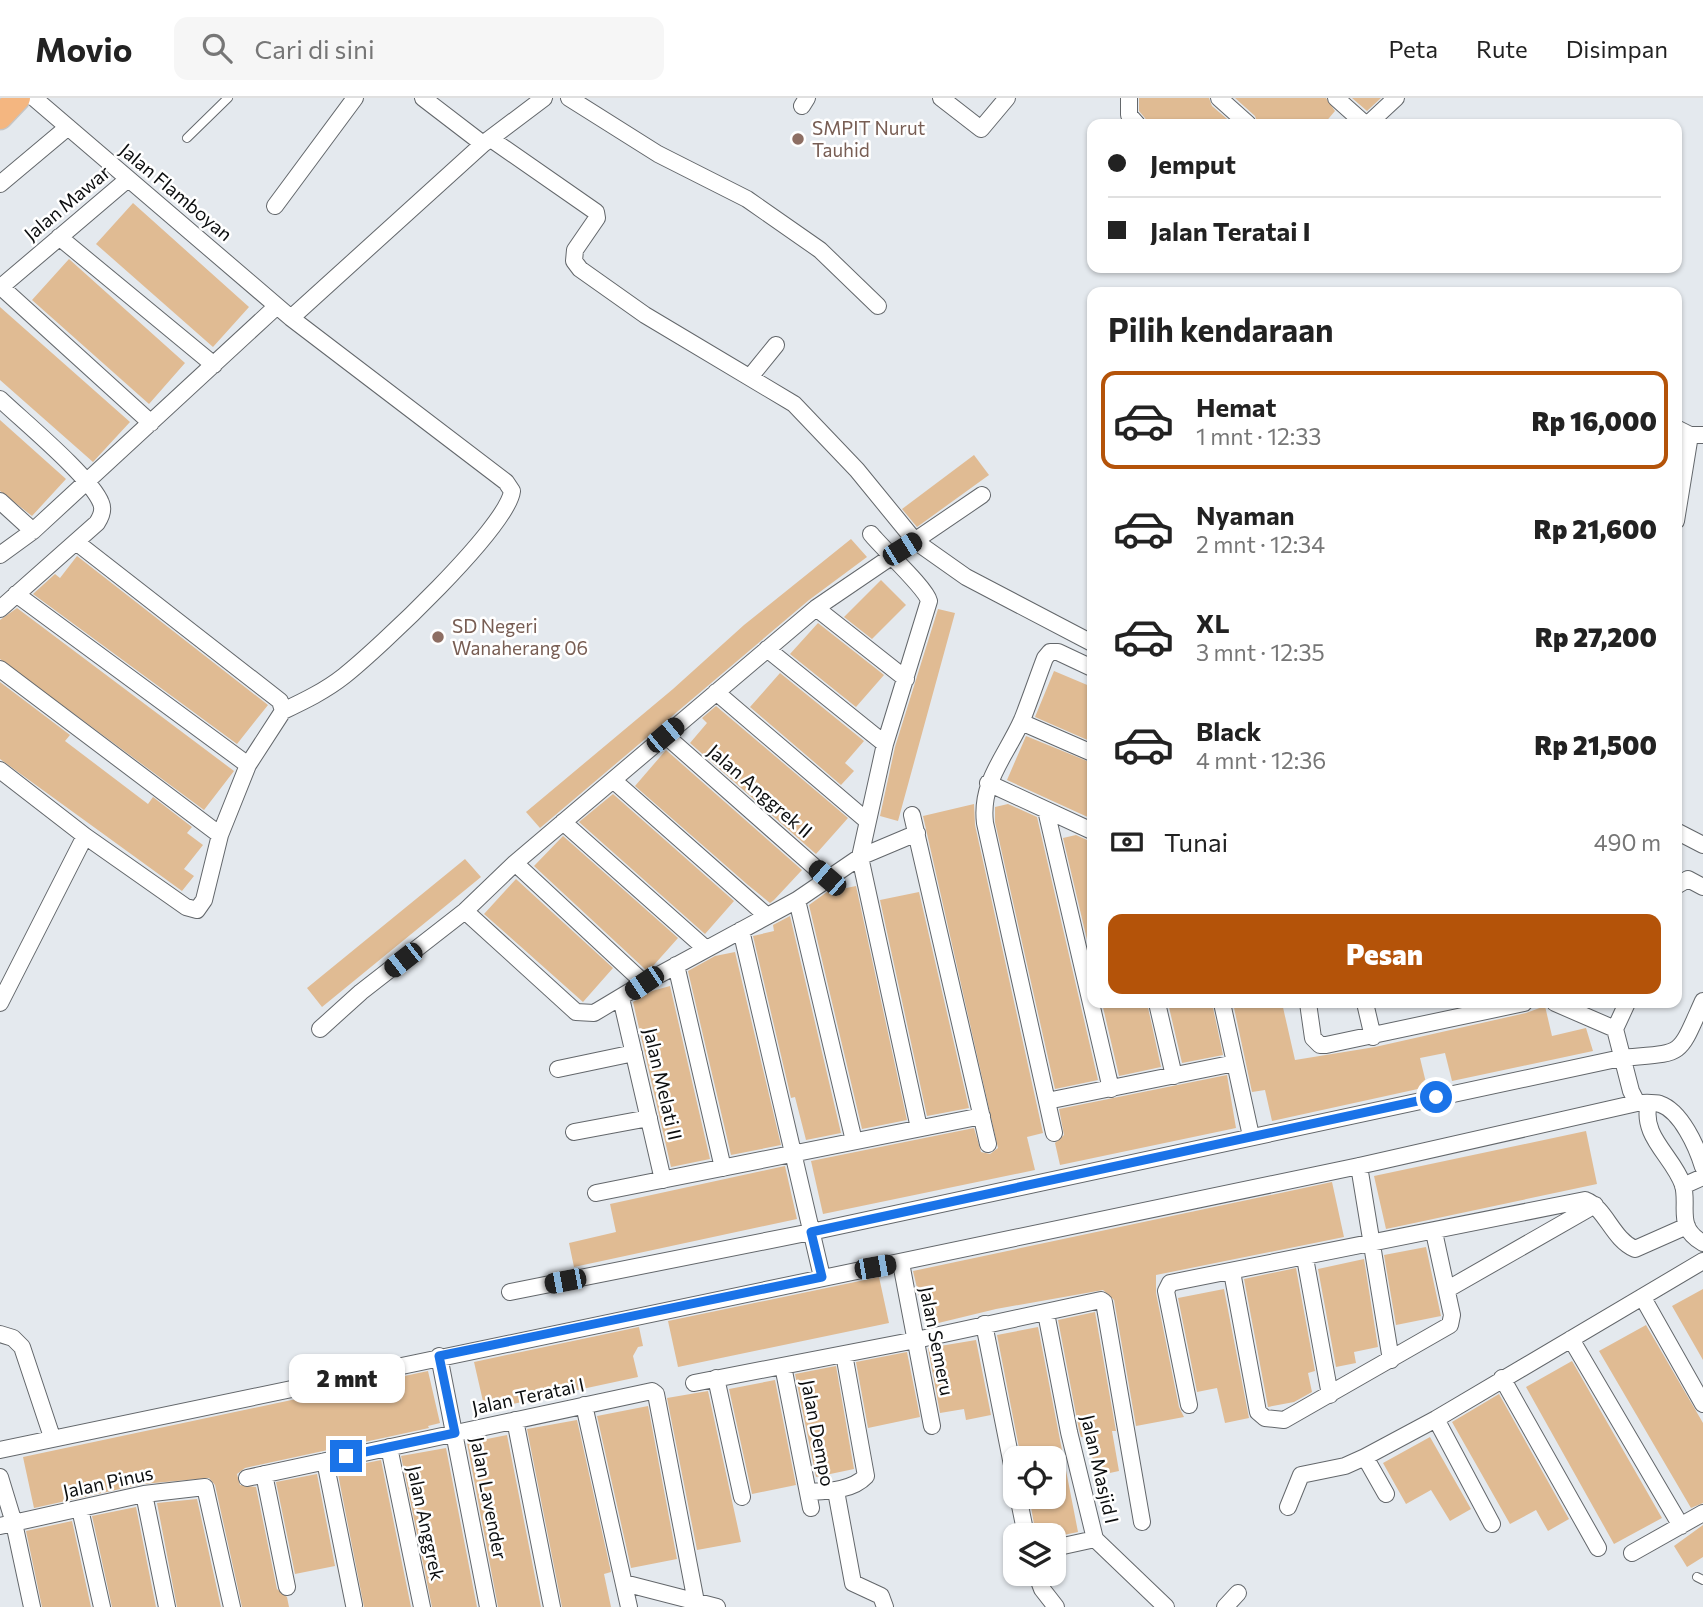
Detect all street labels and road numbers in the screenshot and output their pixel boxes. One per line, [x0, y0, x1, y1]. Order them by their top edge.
street label: Jalan Flamboyan [115, 138, 237, 245]
street label: Jalan Mawar [19, 160, 115, 245]
street label: Jalan Anggrek II [703, 739, 817, 842]
street label: Jalan Melati II [639, 1025, 688, 1142]
street label: Jalan Semeru [916, 1284, 959, 1397]
street label: Jalan Teratai I [470, 1372, 586, 1419]
street label: Jalan Dempo [797, 1378, 840, 1488]
street label: Jalan Masjid I [1077, 1412, 1124, 1526]
street label: Jalan Lavender [466, 1435, 513, 1561]
street label: Jalan Pinus [61, 1461, 155, 1502]
street label: Jalan Anggrek [403, 1463, 450, 1582]

